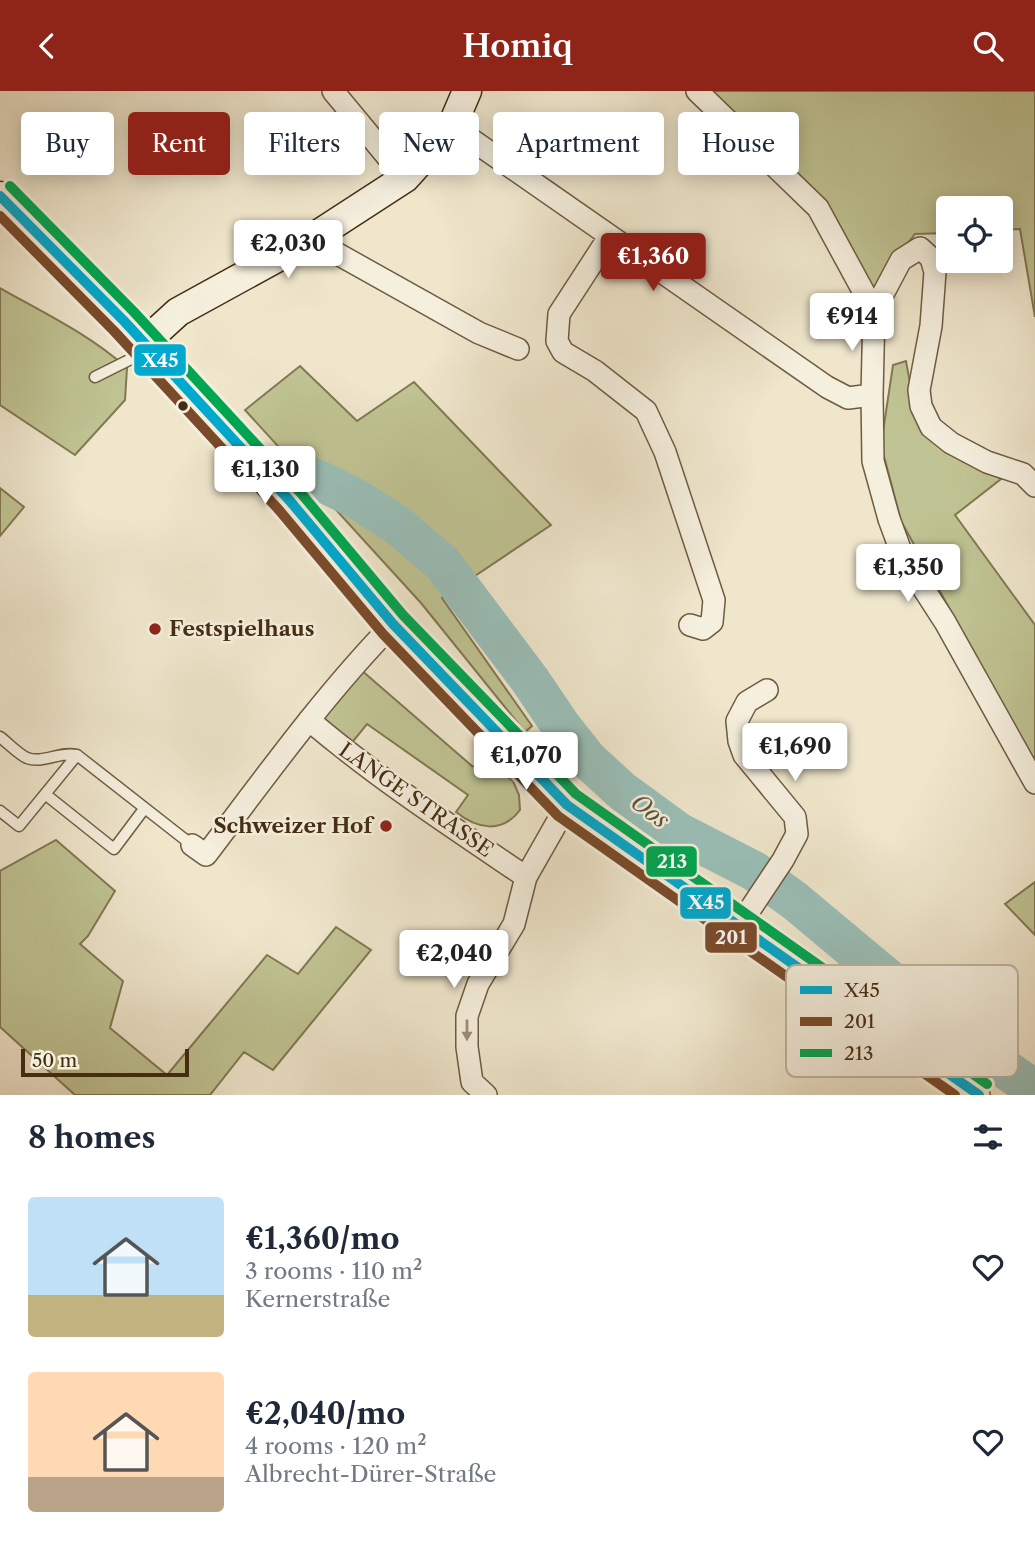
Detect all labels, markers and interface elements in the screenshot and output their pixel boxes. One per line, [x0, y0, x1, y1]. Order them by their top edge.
text: Homiq [462, 26, 573, 65]
icon: back [28, 27, 66, 65]
icon: search [969, 27, 1007, 65]
chip: Buy [21, 112, 114, 175]
chip: Rent [128, 112, 230, 175]
chip: Filters [244, 112, 365, 175]
chip: New [379, 112, 479, 175]
chip: Apartment [493, 112, 664, 175]
chip: House [678, 112, 799, 175]
map controls [936, 196, 1013, 273]
button: locate [936, 196, 1013, 273]
pin: €2,030 [231, 221, 345, 280]
text: €2,030 [250, 229, 326, 257]
pin: €1,360 [596, 233, 710, 293]
text: €1,360 [617, 242, 689, 270]
pin: €914 [811, 293, 893, 353]
text: €914 [826, 302, 878, 330]
line badge: X45 [133, 343, 187, 377]
text: X45 [140, 349, 179, 372]
unlabelled marker [176, 399, 190, 413]
pin: €1,130 [208, 447, 322, 506]
text: €1,130 [230, 455, 300, 483]
pin: €1,350 [851, 545, 965, 604]
text: €1,350 [872, 553, 944, 581]
place label: Festspielhaus [169, 616, 315, 641]
marker: Festspielhaus [147, 621, 163, 637]
pin: €1,690 [738, 723, 852, 783]
text: €1,690 [758, 732, 832, 760]
pin: €1,070 [469, 733, 583, 792]
street label: LANGE STRASSE [334, 737, 498, 862]
text: €1,070 [490, 741, 562, 769]
water label: Oos [625, 788, 675, 835]
place label: Schweizer Hof [213, 813, 375, 838]
marker: Schweizer Hof [378, 818, 394, 834]
line badge: 213 [645, 845, 698, 878]
text: 213 [657, 850, 687, 873]
line badge: X45 [679, 886, 732, 920]
text: X45 [686, 891, 725, 914]
line badge: 201 [704, 921, 758, 954]
text: 201 [715, 926, 747, 949]
pin: €2,040 [397, 930, 511, 990]
text: €2,040 [415, 939, 493, 967]
legend [786, 965, 1018, 1077]
text: X45 [843, 979, 880, 1002]
text: 201 [844, 1010, 875, 1033]
one-way arrow [461, 1019, 473, 1041]
text: 213 [844, 1042, 873, 1065]
scale bar [21, 1046, 189, 1078]
text: 50 m [32, 1049, 77, 1072]
icon: filters [969, 1118, 1007, 1156]
text: 8 homes [28, 1119, 155, 1156]
text: €1,360/mo [245, 1220, 400, 1257]
icon: home [84, 1225, 168, 1309]
icon: heart [969, 1248, 1007, 1286]
text: 3 rooms · 110 m² [245, 1257, 422, 1285]
text: Kernerstraße [245, 1285, 390, 1313]
text: €2,040/mo [245, 1395, 405, 1432]
icon: home [84, 1400, 168, 1484]
icon: heart [969, 1423, 1007, 1461]
text: 4 rooms · 120 m² [245, 1432, 427, 1460]
text: Albrecht-Dürer-Straße [245, 1460, 496, 1488]

